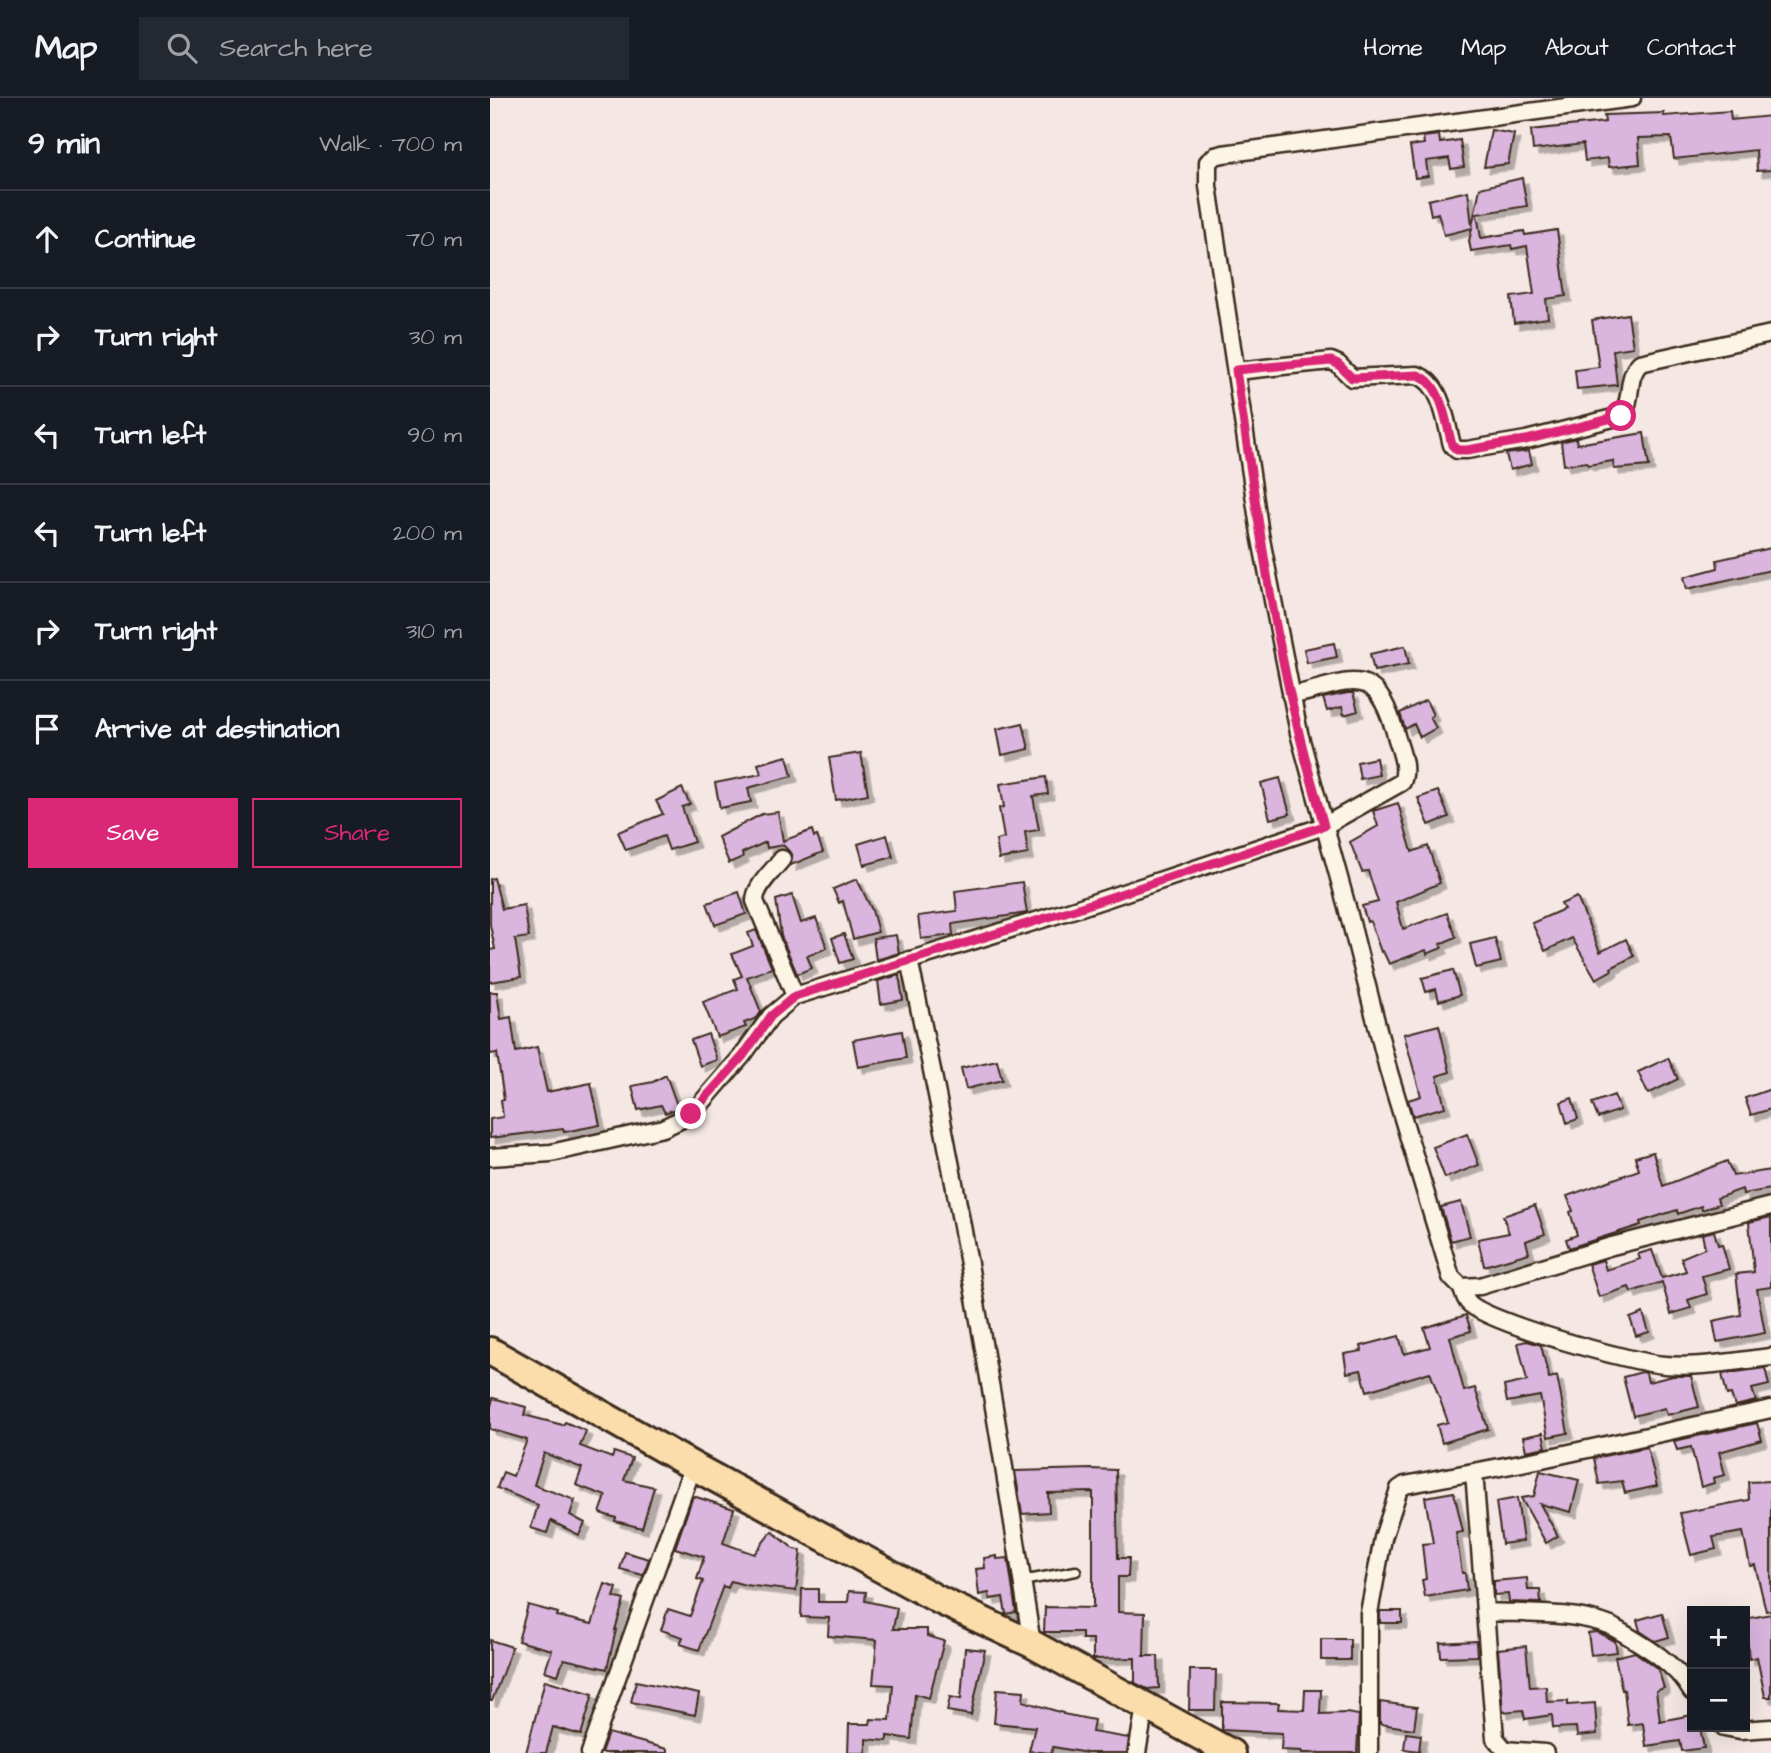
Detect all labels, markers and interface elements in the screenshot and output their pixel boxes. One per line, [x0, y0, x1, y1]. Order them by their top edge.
search box [139, 17, 629, 80]
text: Map [35, 25, 97, 71]
icon: search [163, 29, 201, 67]
text: Search here [219, 30, 373, 66]
text: Home [1363, 31, 1423, 65]
text: Map [1461, 31, 1506, 65]
text: About [1544, 31, 1609, 65]
text: Contact [1647, 31, 1736, 65]
text: 9 min [28, 123, 100, 165]
text: Walk · 700 m [319, 128, 462, 160]
icon: ahead [28, 220, 66, 258]
text: Continue [95, 221, 196, 257]
text: 70 m [406, 223, 462, 255]
icon: right [28, 318, 66, 356]
text: Turn right [95, 319, 217, 355]
text: 30 m [409, 321, 462, 353]
route start [1605, 400, 1636, 431]
icon: left [28, 416, 66, 454]
text: Turn left [95, 417, 206, 453]
text: 90 m [407, 419, 462, 451]
icon: left [28, 514, 66, 552]
text: Turn left [95, 515, 206, 551]
text: 200 m [393, 517, 462, 549]
icon: right [28, 612, 66, 650]
text: Turn right [95, 613, 217, 649]
text: 310 m [406, 615, 462, 647]
icon: arrive [28, 710, 66, 748]
text: Arrive at destination [95, 711, 340, 747]
button: Save [28, 798, 238, 868]
button: Share [252, 798, 462, 868]
route end [675, 1098, 706, 1129]
map controls [1687, 1606, 1750, 1732]
button: + [1687, 1606, 1750, 1669]
button: − [1687, 1669, 1750, 1732]

